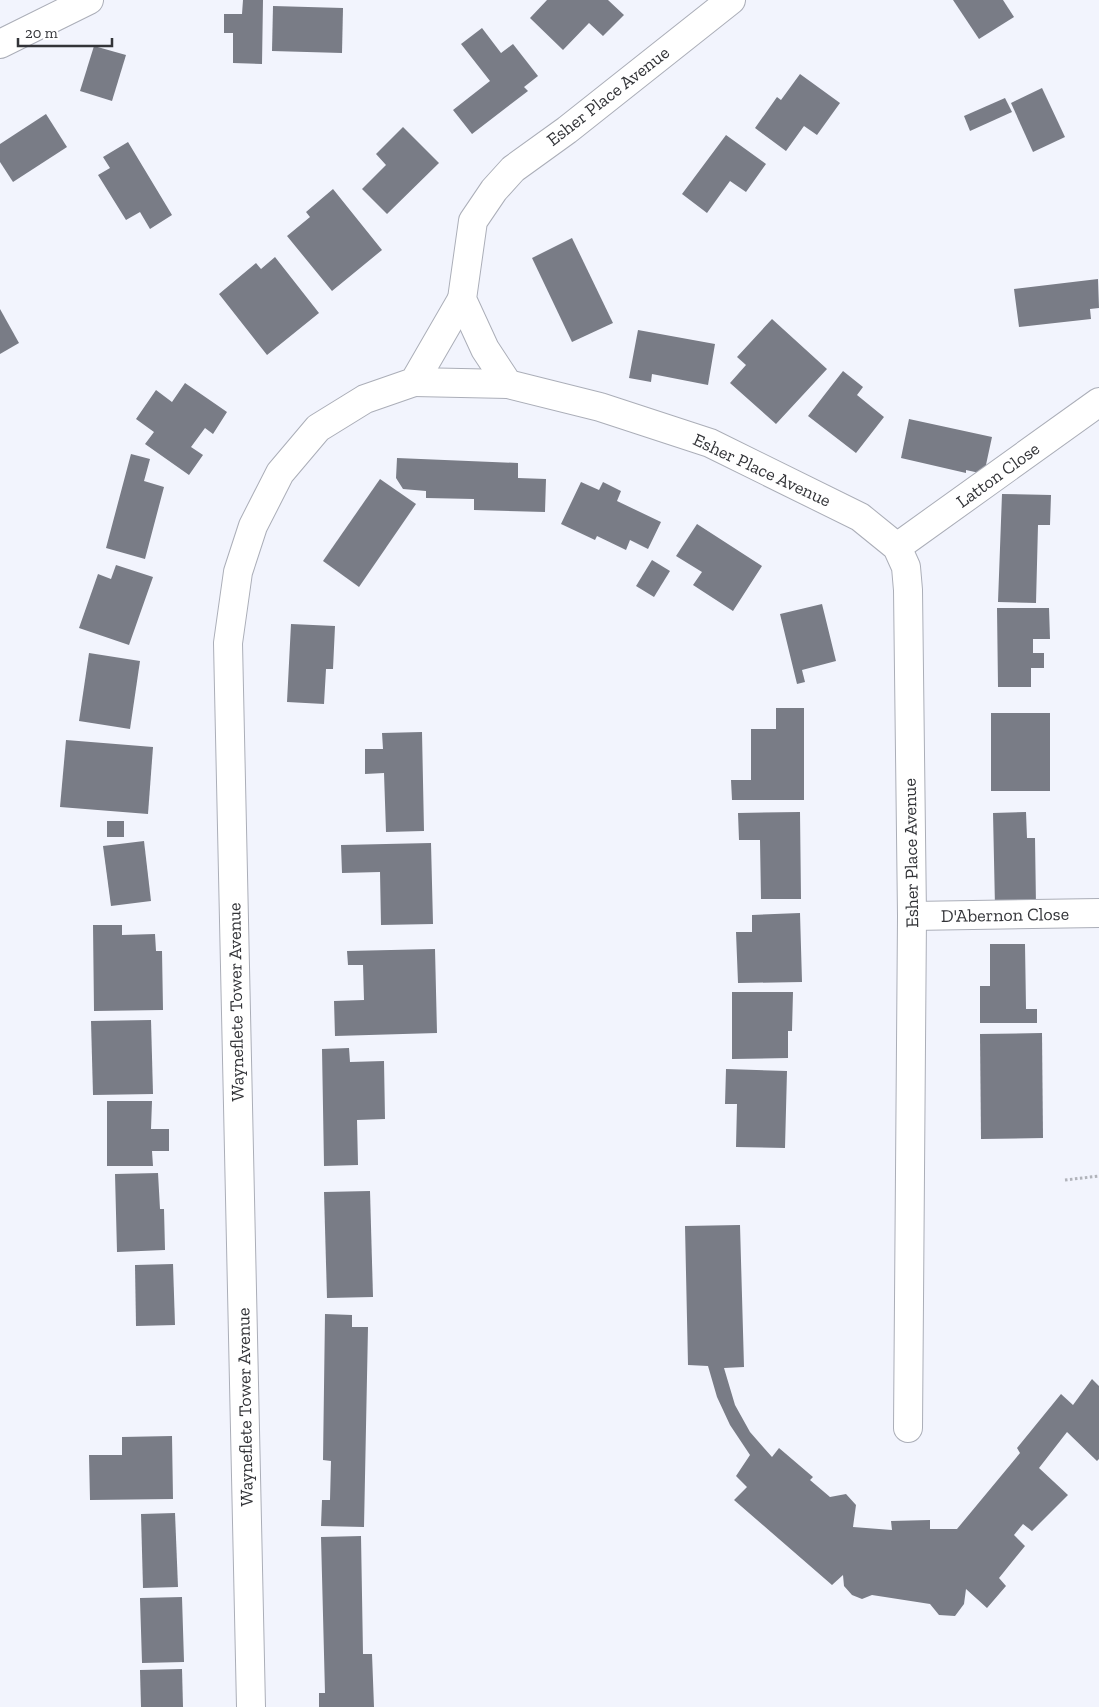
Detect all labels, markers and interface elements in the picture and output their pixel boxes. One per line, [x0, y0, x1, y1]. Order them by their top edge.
scale bar [18, 15, 111, 47]
text: 20 m [25, 24, 58, 42]
street label: Esher Place Avenue [542, 41, 674, 151]
street label: Esher Place Avenue [690, 428, 834, 512]
street label: Latton Close [952, 437, 1044, 513]
street label: Esher Place Avenue [899, 778, 923, 928]
street label: Wayneflete Tower Avenue [223, 902, 249, 1102]
street label: D'Abernon Close [941, 903, 1069, 927]
street label: Wayneflete Tower Avenue [232, 1307, 258, 1507]

